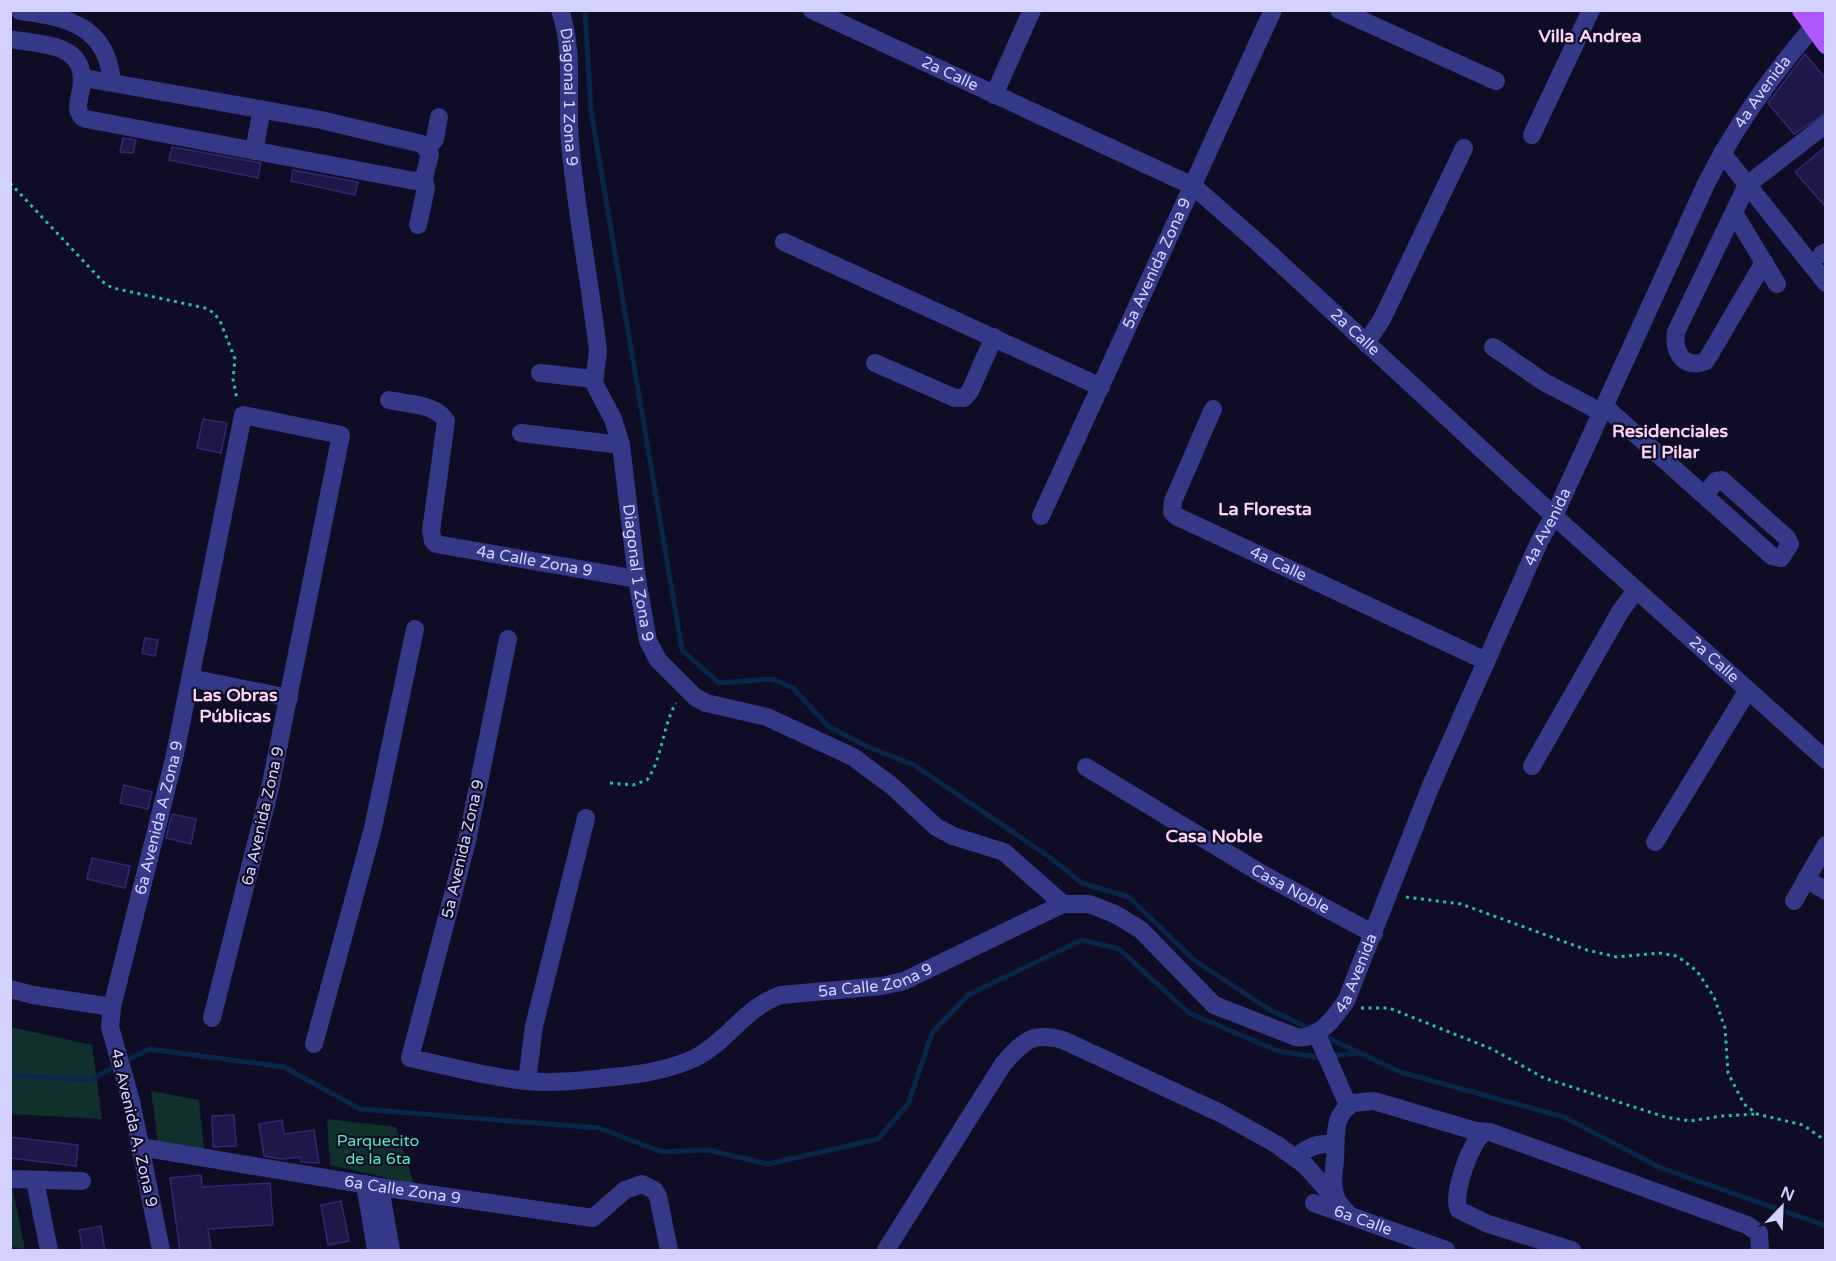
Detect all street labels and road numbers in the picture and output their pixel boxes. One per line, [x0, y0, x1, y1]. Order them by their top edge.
street label: Diagonal 1 Zona 9 [555, 26, 582, 167]
street label: 2a Calle [918, 52, 982, 95]
street label: 4a Avenida [1730, 52, 1795, 132]
street label: 5a Avenida Zona 9 [1118, 195, 1196, 332]
street label: 2a Calle [1326, 304, 1384, 360]
street label: 4a Avenida [1520, 485, 1575, 569]
street label: Diagonal 1 Zona 9 [618, 503, 658, 643]
street label: 4a Calle Zona 9 [475, 541, 594, 581]
street label: 4a Calle [1247, 542, 1310, 586]
street label: 2a Calle [1685, 632, 1743, 687]
street label: 6a Avenida A Zona 9 [130, 739, 187, 897]
street label: 6a Avenida Zona 9 [237, 745, 289, 887]
street label: 5a Avenida Zona 9 [437, 778, 489, 920]
street label: Casa Noble [1247, 860, 1333, 918]
street label: 4a Avenida [1330, 931, 1382, 1017]
street label: 5a Calle Zona 9 [817, 959, 936, 1002]
street label: 4a Avenida A, Zona 9 [106, 1047, 162, 1209]
street label: 6a Calle Zona 9 [343, 1171, 462, 1209]
street label: 6a Calle [1331, 1201, 1395, 1240]

